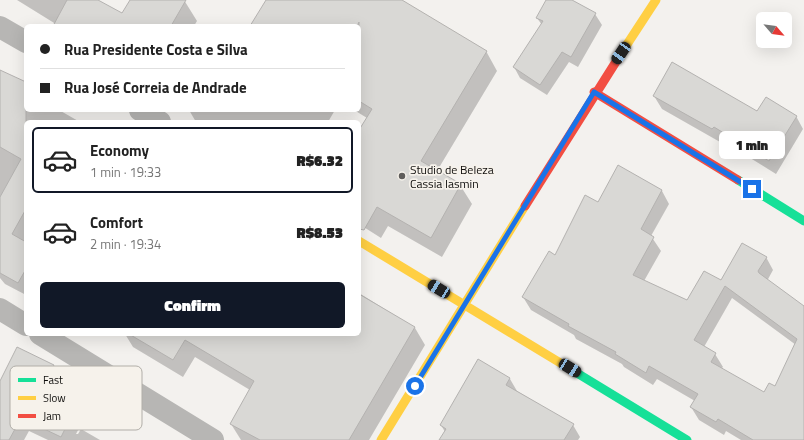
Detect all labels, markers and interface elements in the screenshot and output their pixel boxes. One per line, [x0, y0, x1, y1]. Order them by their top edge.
north arrow [756, 12, 792, 48]
map controls [756, 12, 792, 48]
text: Rua Presidente Costa e Silva [64, 38, 248, 61]
car [609, 40, 633, 66]
text: Rua José Correia de Andrade [64, 76, 247, 99]
callout: 1 min [719, 131, 785, 159]
text: 1 min [736, 135, 768, 155]
text: Economy [90, 139, 149, 162]
icon: car [42, 142, 78, 178]
text: R$6.32 [297, 149, 343, 172]
place label: Studio de Beleza Cassia Iasmin [410, 160, 494, 193]
text: 1 min · 19:33 [90, 162, 161, 182]
marker: Studio de Beleza Cassia Iasmin [397, 171, 407, 181]
route end [743, 180, 761, 198]
text: Comfort [90, 211, 143, 234]
icon: car [42, 214, 78, 250]
text: R$8.53 [297, 221, 343, 244]
text: 2 min · 19:34 [90, 234, 161, 254]
car [426, 278, 452, 300]
button: Confirm [40, 282, 345, 328]
car [557, 357, 583, 379]
legend [10, 366, 142, 430]
text: Fast [43, 372, 63, 388]
route start [406, 377, 424, 395]
text: Slow [43, 390, 66, 406]
text: Jam [43, 408, 61, 424]

